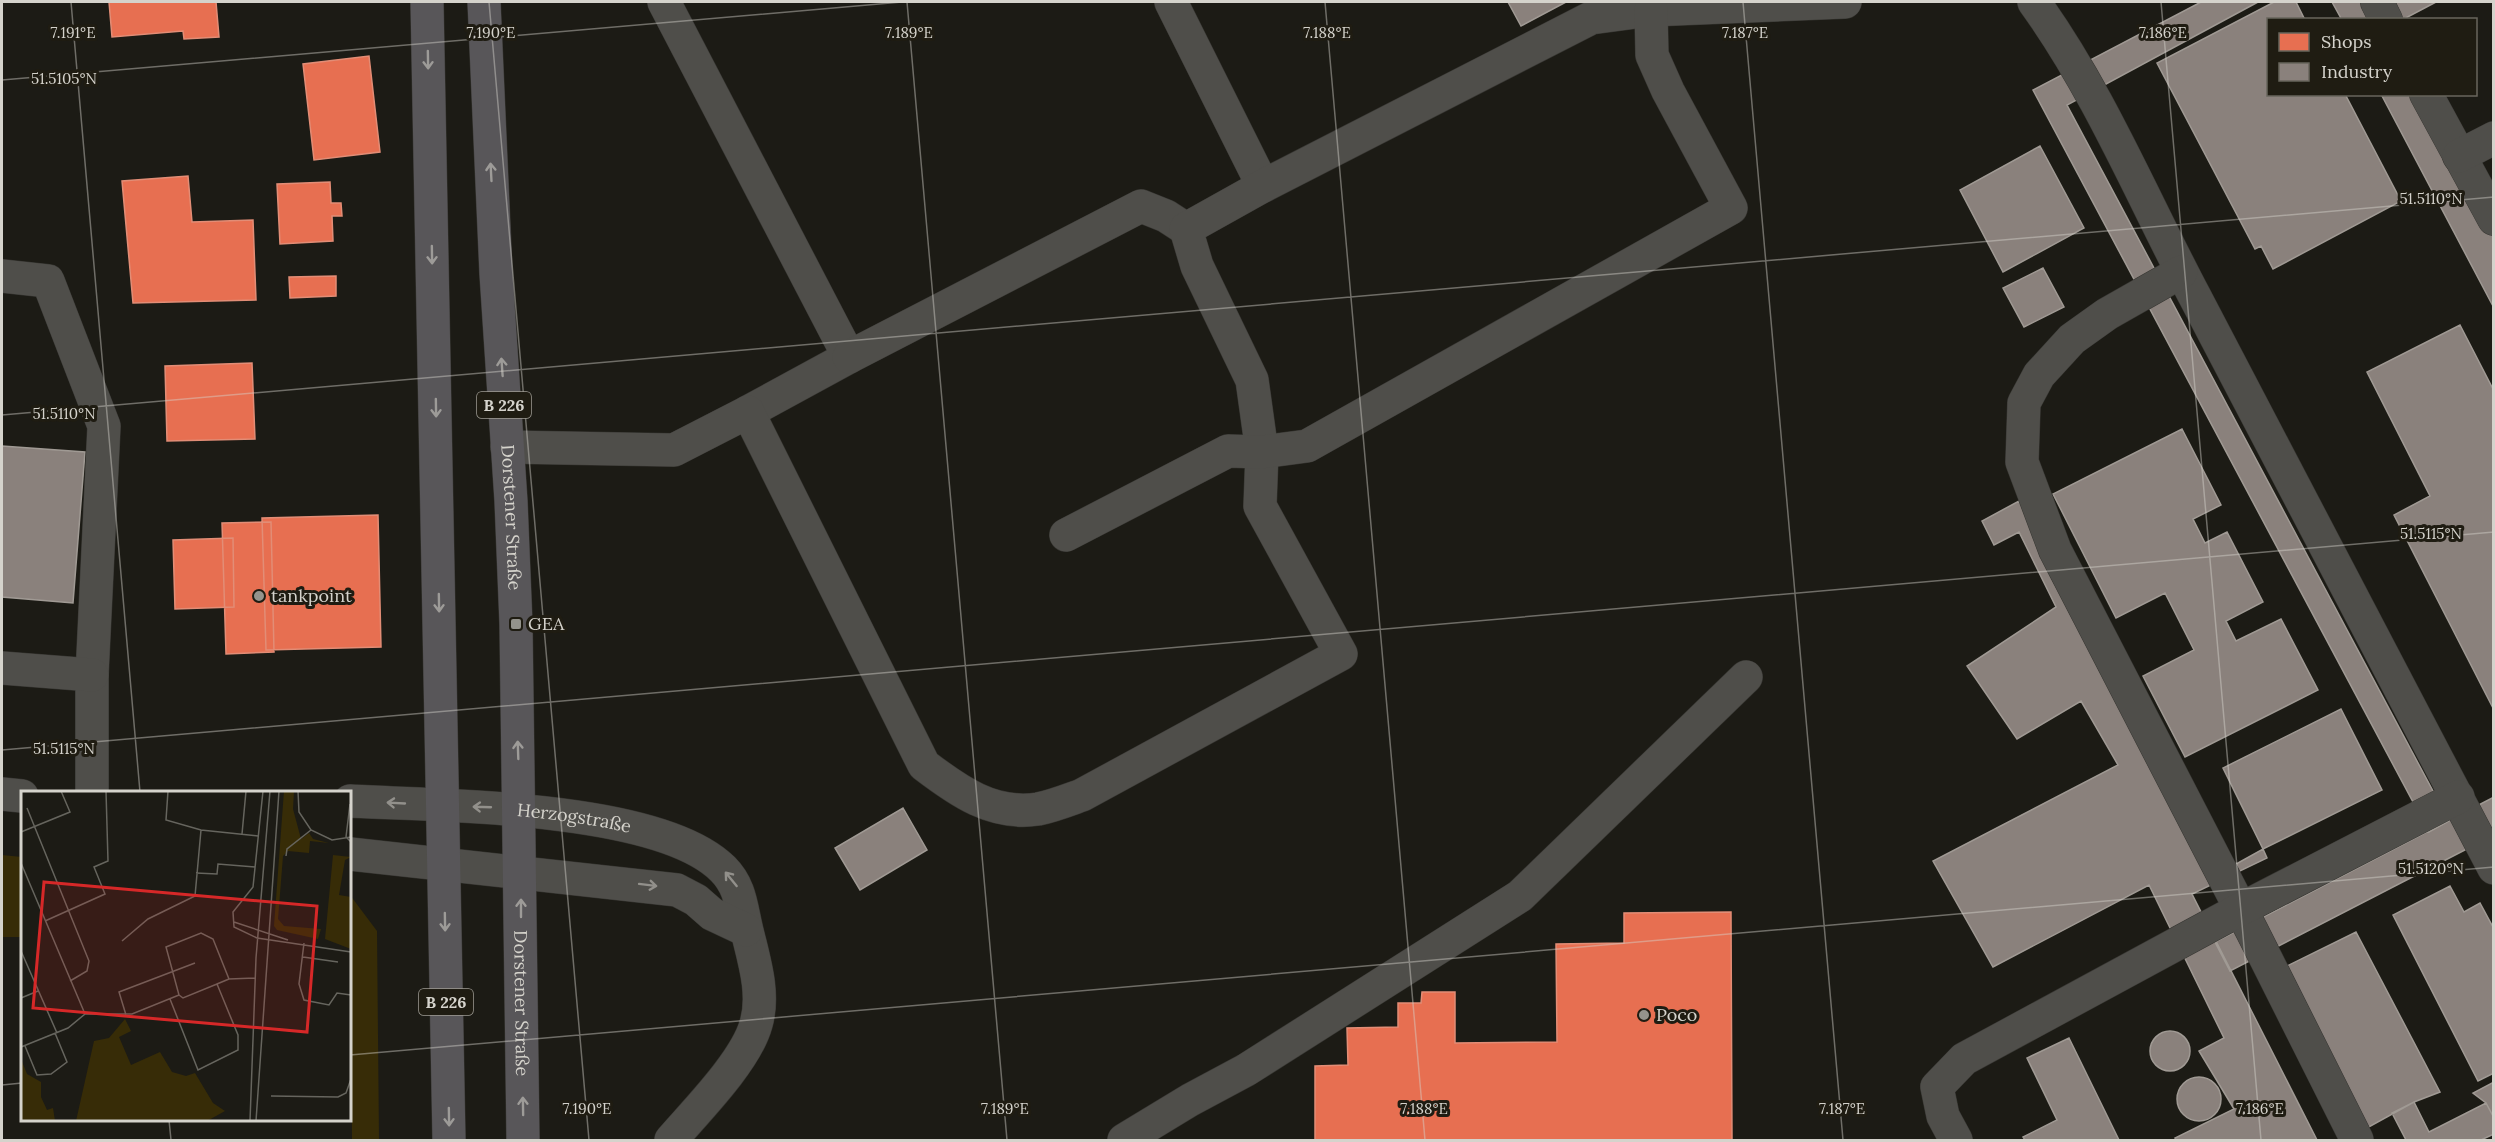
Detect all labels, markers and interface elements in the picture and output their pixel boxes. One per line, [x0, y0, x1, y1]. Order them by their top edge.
legend [2267, 18, 2477, 96]
text: 7.191°E [51, 23, 95, 42]
text: 7.190°E [467, 23, 515, 42]
text: 7.189°E [885, 23, 933, 42]
text: 7.188°E [1303, 23, 1351, 42]
text: 7.187°E [1722, 23, 1768, 42]
text: 7.186°E [2139, 23, 2187, 42]
text: Shops [2321, 30, 2372, 53]
one-way arrow [422, 49, 434, 69]
text: Industry [2321, 60, 2393, 83]
text: 51.5105°N [31, 69, 97, 88]
one-way arrow [485, 163, 496, 183]
text: 51.5110°N [2399, 189, 2463, 208]
one-way arrow [427, 244, 438, 264]
one-way arrow [496, 357, 507, 377]
road number: B 226 [477, 392, 531, 418]
one-way arrow [430, 398, 441, 418]
text: 51.5110°N [32, 404, 96, 423]
street label: Dorstener Straße [496, 443, 527, 591]
text: 51.5115°N [2400, 524, 2462, 543]
place label: tankpoint [271, 584, 352, 607]
marker: tankpoint [252, 589, 266, 603]
one-way arrow [433, 593, 445, 613]
place label: GEA [528, 612, 565, 635]
marker: GEA [509, 617, 523, 631]
text: 51.5115°N [33, 739, 95, 758]
one-way arrow [513, 741, 524, 761]
inset map [21, 791, 351, 1121]
one-way arrow [387, 798, 407, 809]
street label: Herzogstraße [516, 798, 634, 838]
one-way arrow [472, 802, 492, 813]
text: 51.5120°N [2398, 859, 2464, 878]
one-way arrow [724, 871, 737, 887]
one-way arrow [638, 880, 658, 891]
one-way arrow [515, 899, 527, 919]
one-way arrow [439, 912, 451, 932]
street label: Dorstener Straße [509, 930, 534, 1077]
road number: B 226 [419, 989, 473, 1015]
place label: Poco [1656, 1003, 1697, 1026]
marker: Poco [1637, 1008, 1651, 1022]
one-way arrow [517, 1097, 529, 1117]
text: 7.190°E [563, 1099, 611, 1118]
text: 7.189°E [981, 1099, 1029, 1118]
text: 7.188°E [1400, 1099, 1448, 1118]
text: 7.187°E [1819, 1099, 1865, 1118]
text: 7.186°E [2236, 1099, 2284, 1118]
one-way arrow [443, 1107, 454, 1127]

